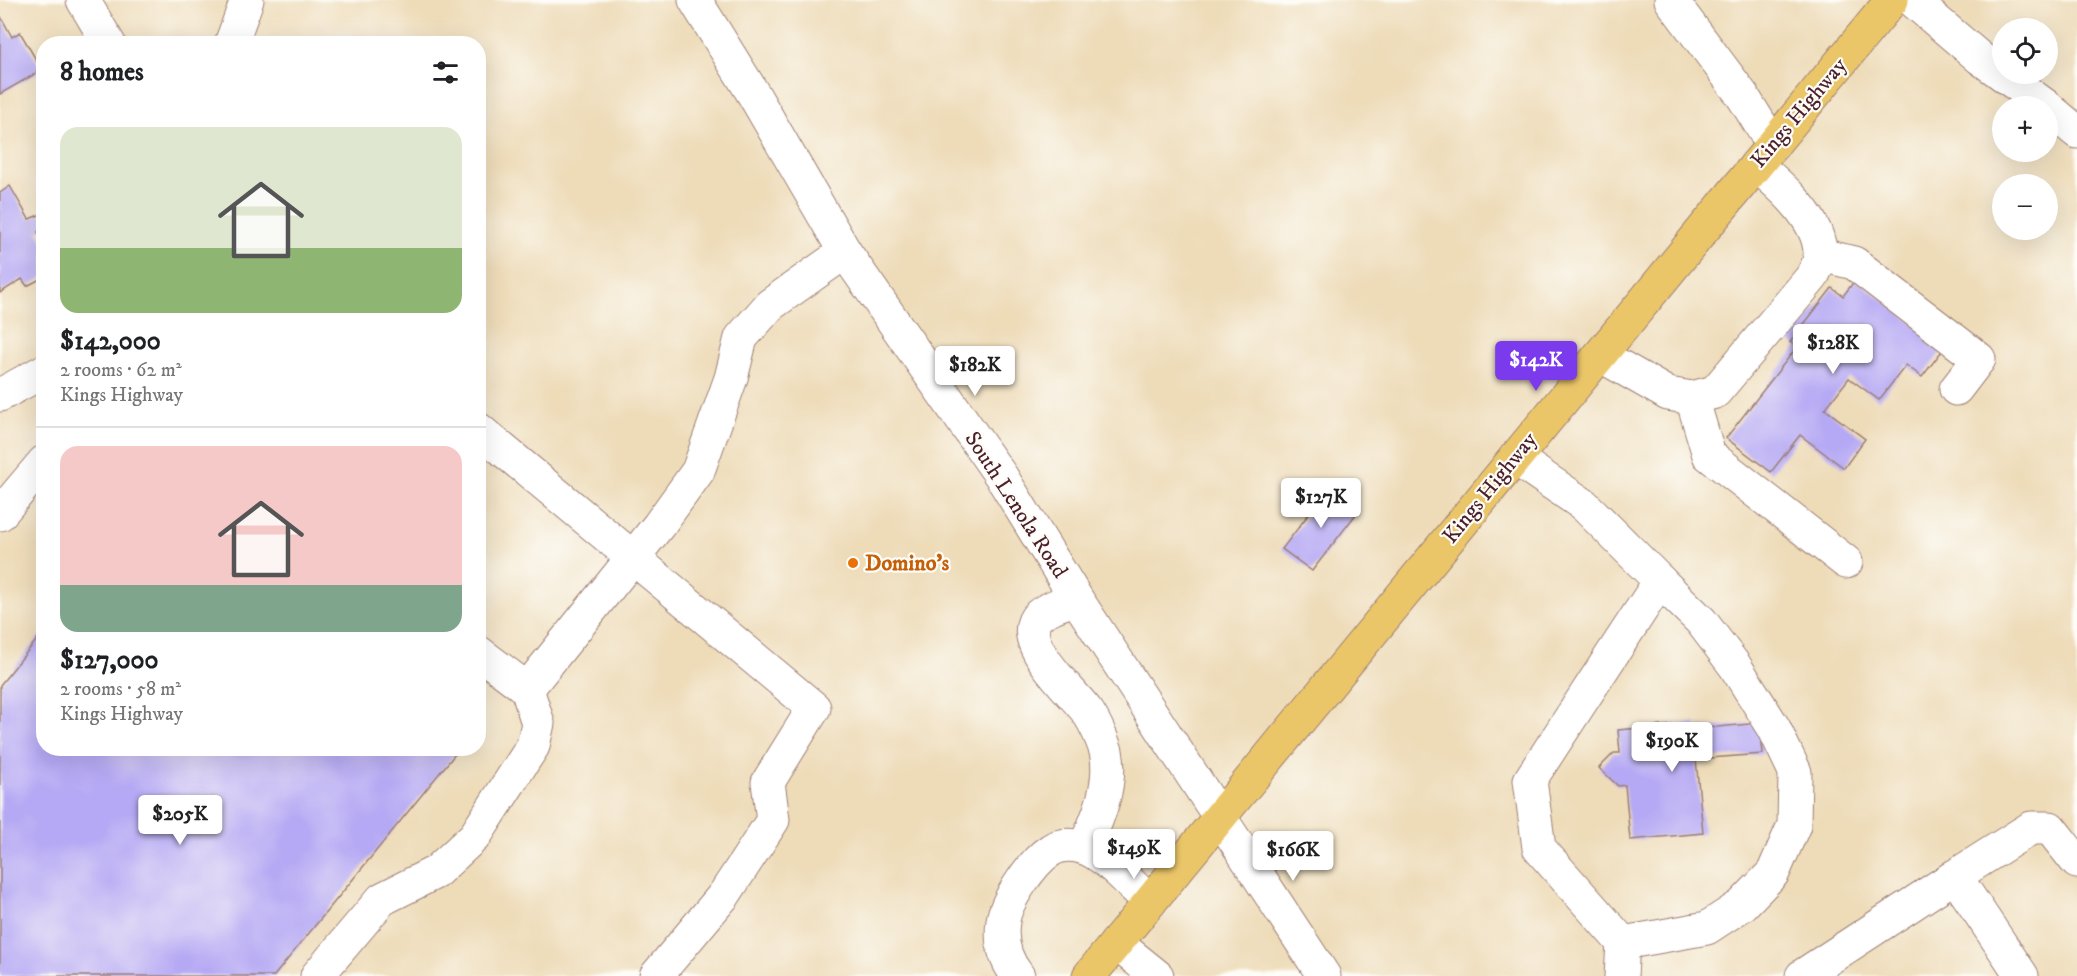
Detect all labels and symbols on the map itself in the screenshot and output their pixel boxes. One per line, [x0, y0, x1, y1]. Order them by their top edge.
street label: Kings Highway [1745, 52, 1853, 174]
pin: $128K [1791, 324, 1875, 375]
pin: $142K [1494, 341, 1578, 392]
pin: $182K [933, 346, 1017, 397]
street label: Kings Highway [1437, 426, 1543, 549]
street label: South Lenola Road [959, 427, 1073, 583]
pin: $127K [1279, 478, 1363, 529]
place label: Domino's [865, 550, 950, 577]
marker: Domino's [846, 556, 860, 570]
pin: $190K [1630, 722, 1714, 773]
pin: $205K [138, 795, 222, 846]
pin: $149K [1092, 829, 1176, 880]
pin: $166K [1251, 831, 1335, 882]

